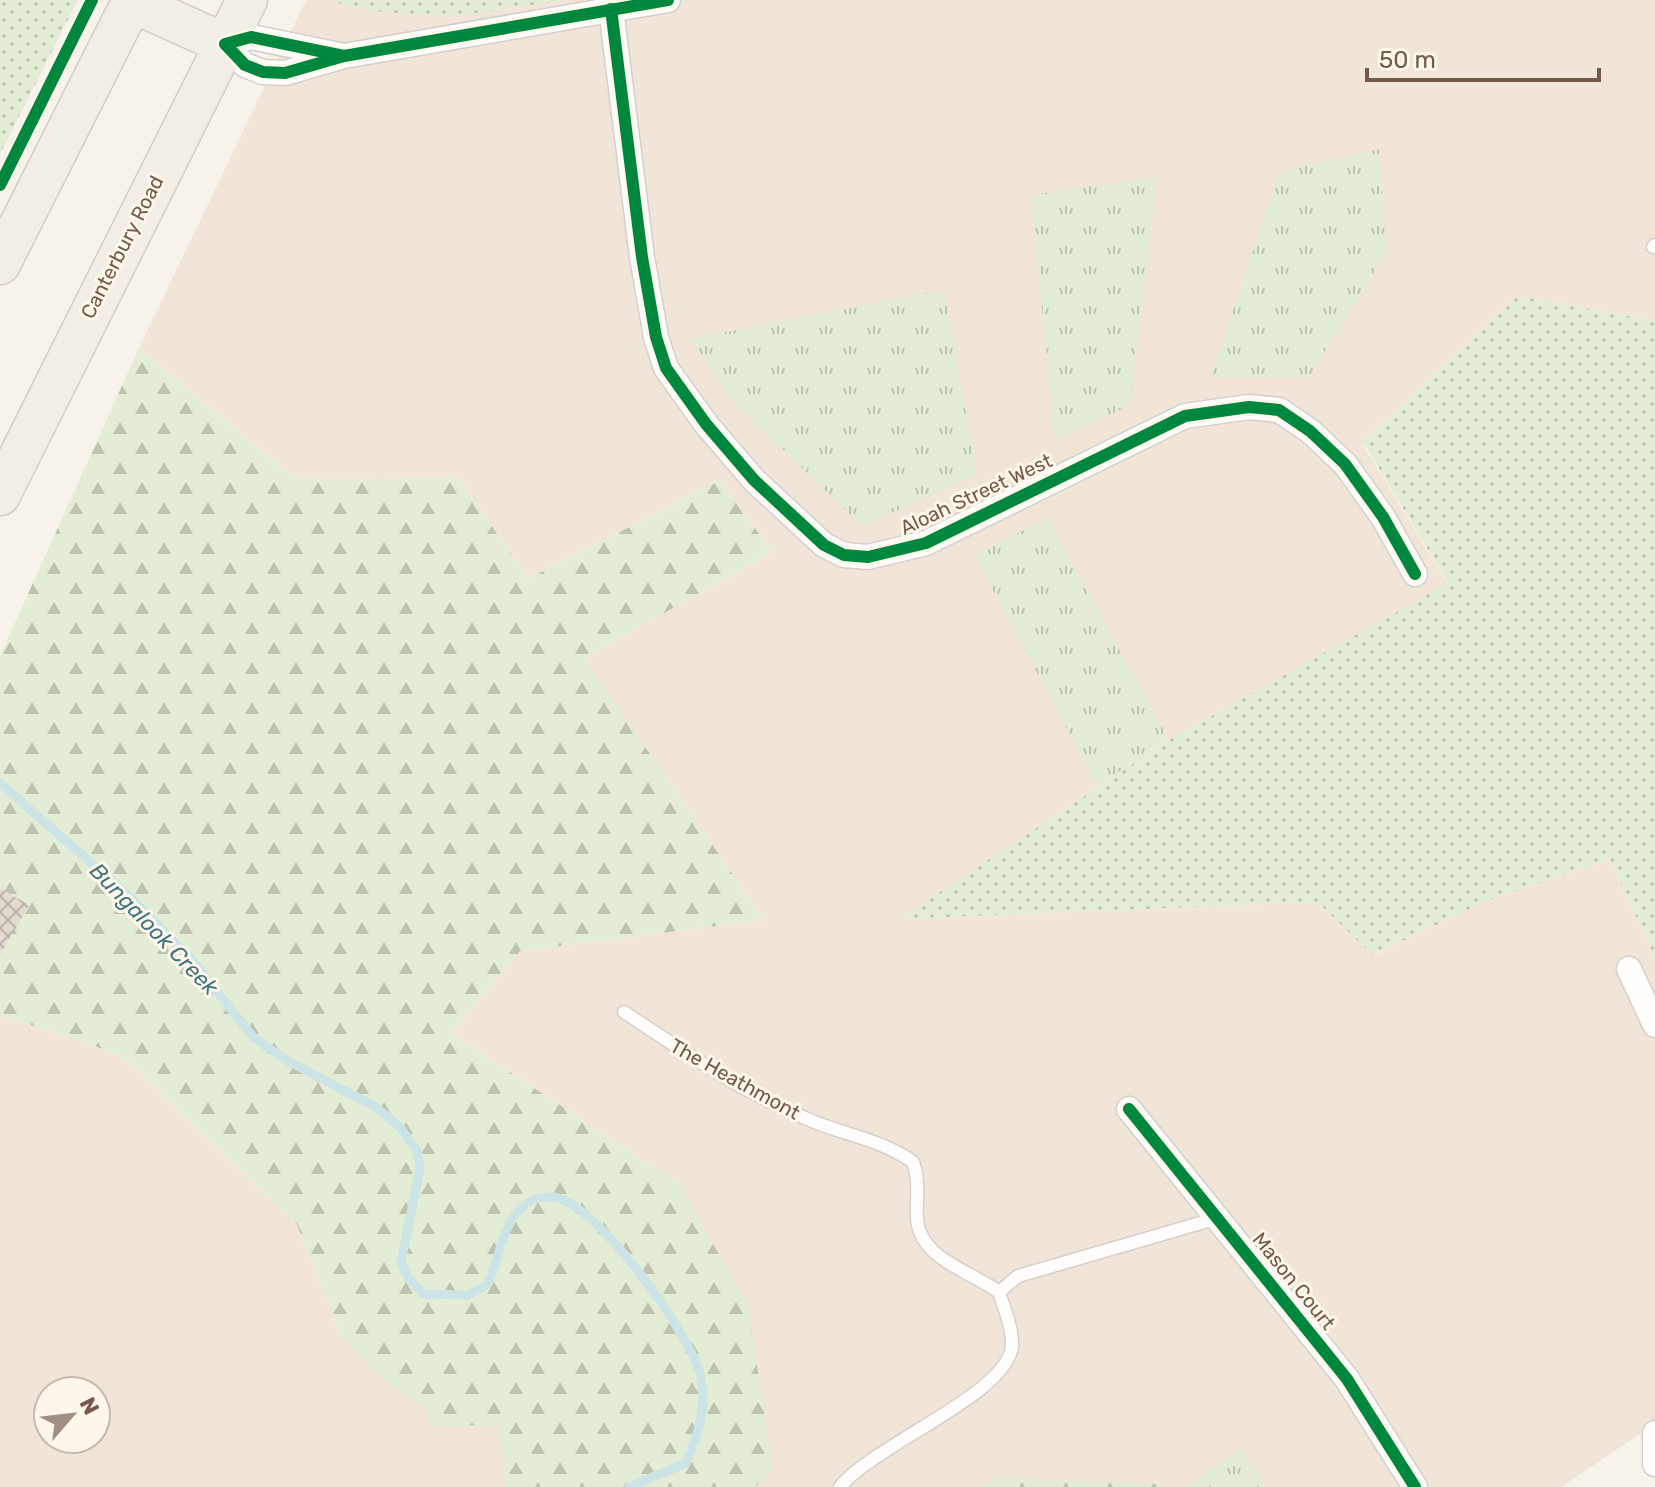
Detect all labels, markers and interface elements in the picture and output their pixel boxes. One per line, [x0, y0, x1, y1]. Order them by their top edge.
scale bar [1367, 32, 1599, 82]
text: 50 m [1379, 46, 1436, 74]
street label: Canterbury Road [76, 171, 168, 323]
street label: Aloah Street West [896, 448, 1056, 540]
water label: Bungalook Creek [84, 857, 224, 1001]
street label: The Heathmont [666, 1033, 804, 1125]
street label: Mason Court [1248, 1228, 1341, 1334]
north arrow [32, 1375, 112, 1455]
text: N [74, 1393, 105, 1419]

